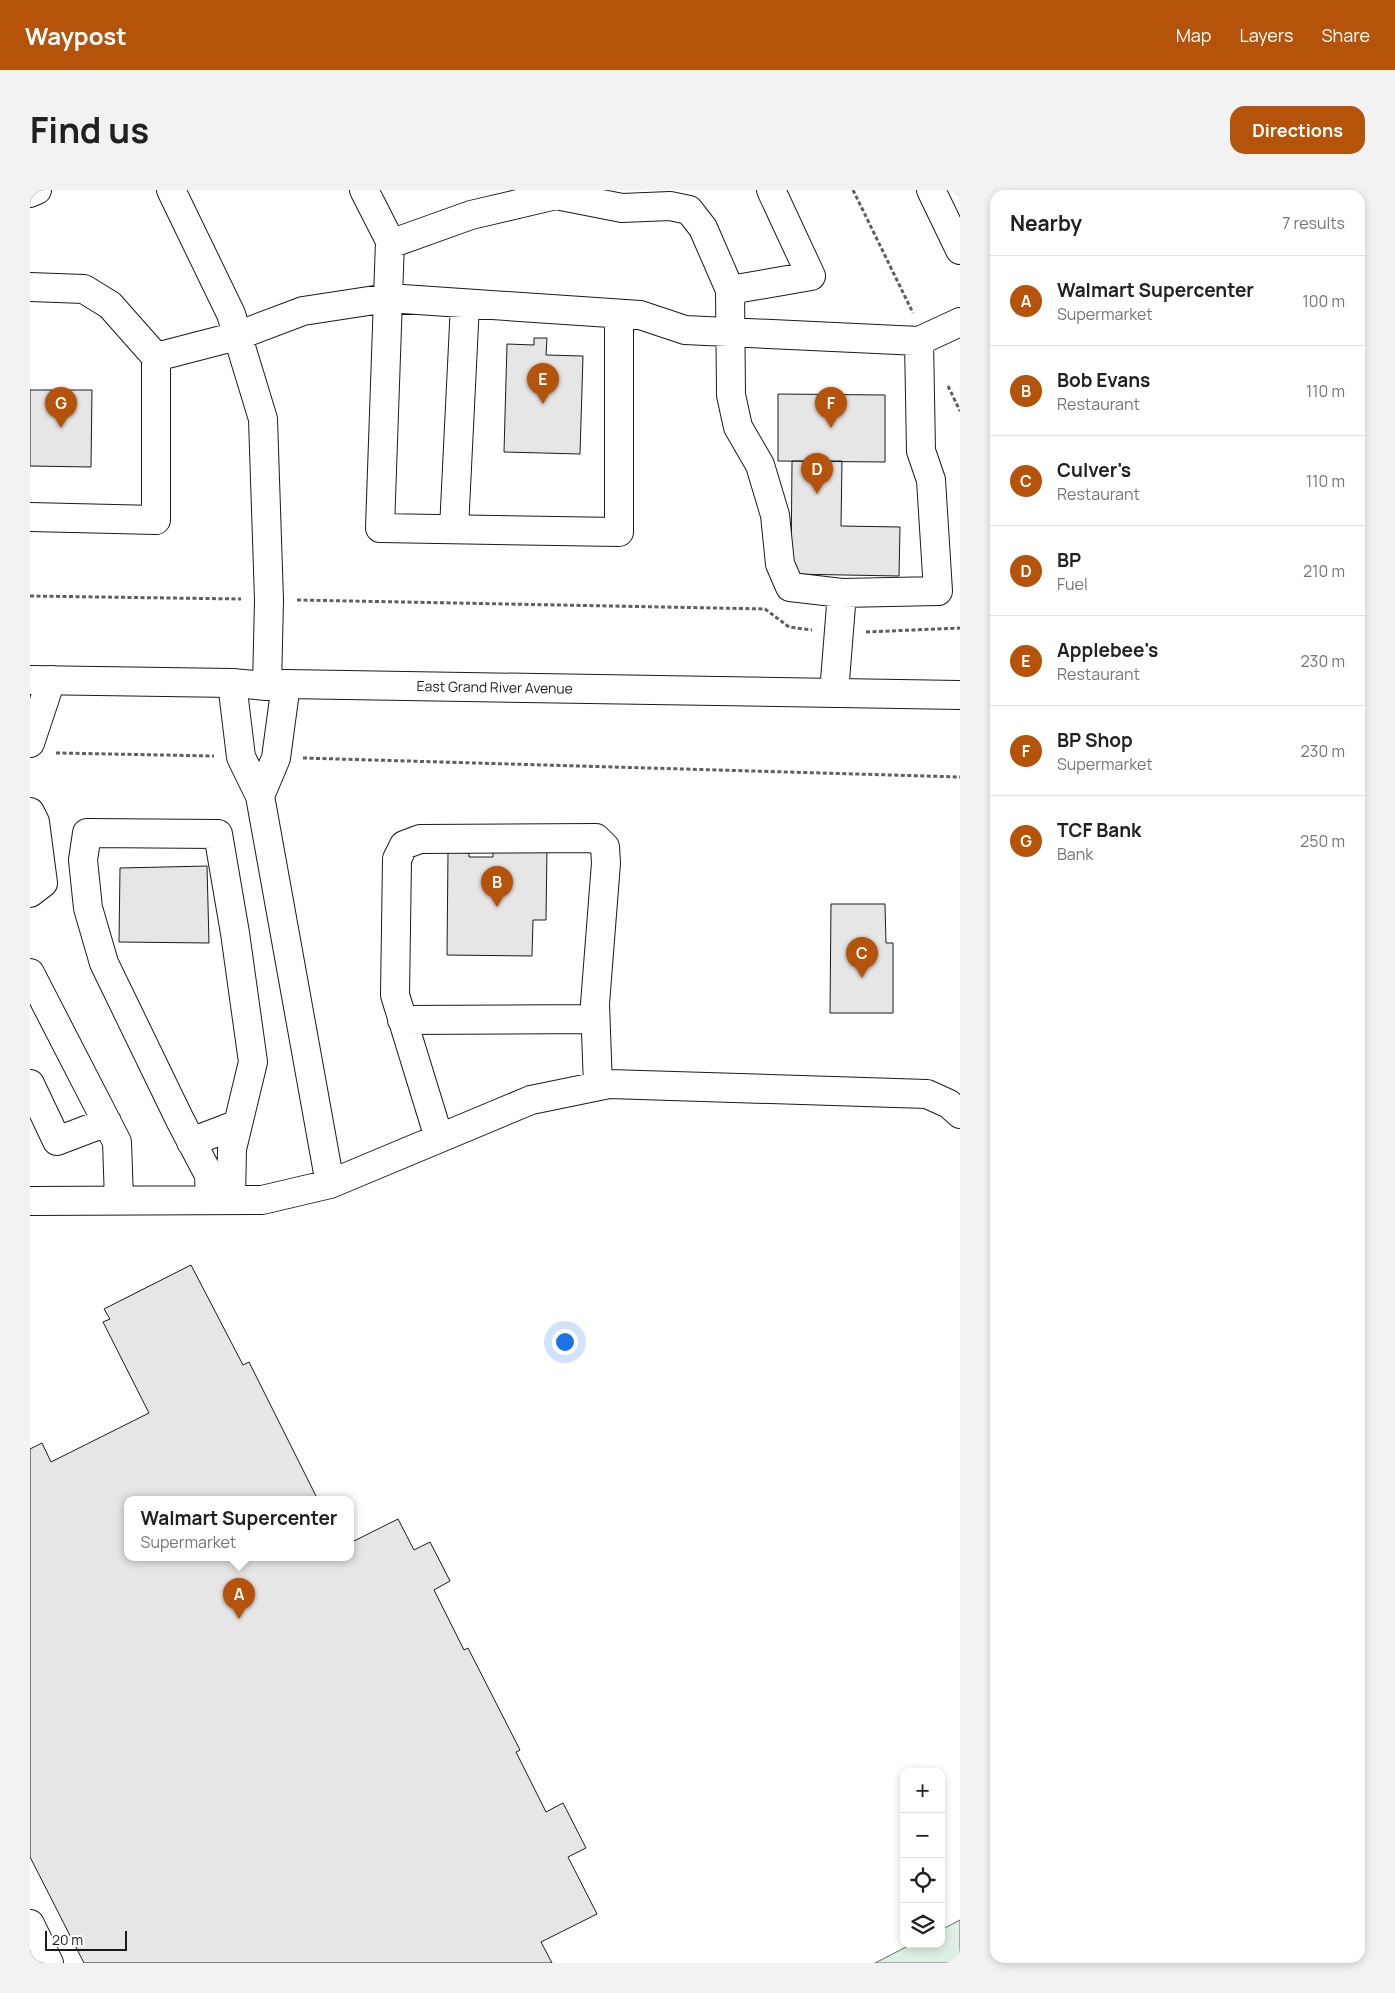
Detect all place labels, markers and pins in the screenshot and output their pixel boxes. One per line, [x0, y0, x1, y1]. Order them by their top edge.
pin: E [527, 363, 559, 404]
pin: G [45, 387, 77, 428]
pin: F [815, 387, 847, 428]
pin: D [801, 453, 833, 494]
pin: B [481, 866, 513, 907]
pin: C [846, 937, 878, 978]
pin: A [223, 1578, 255, 1619]

